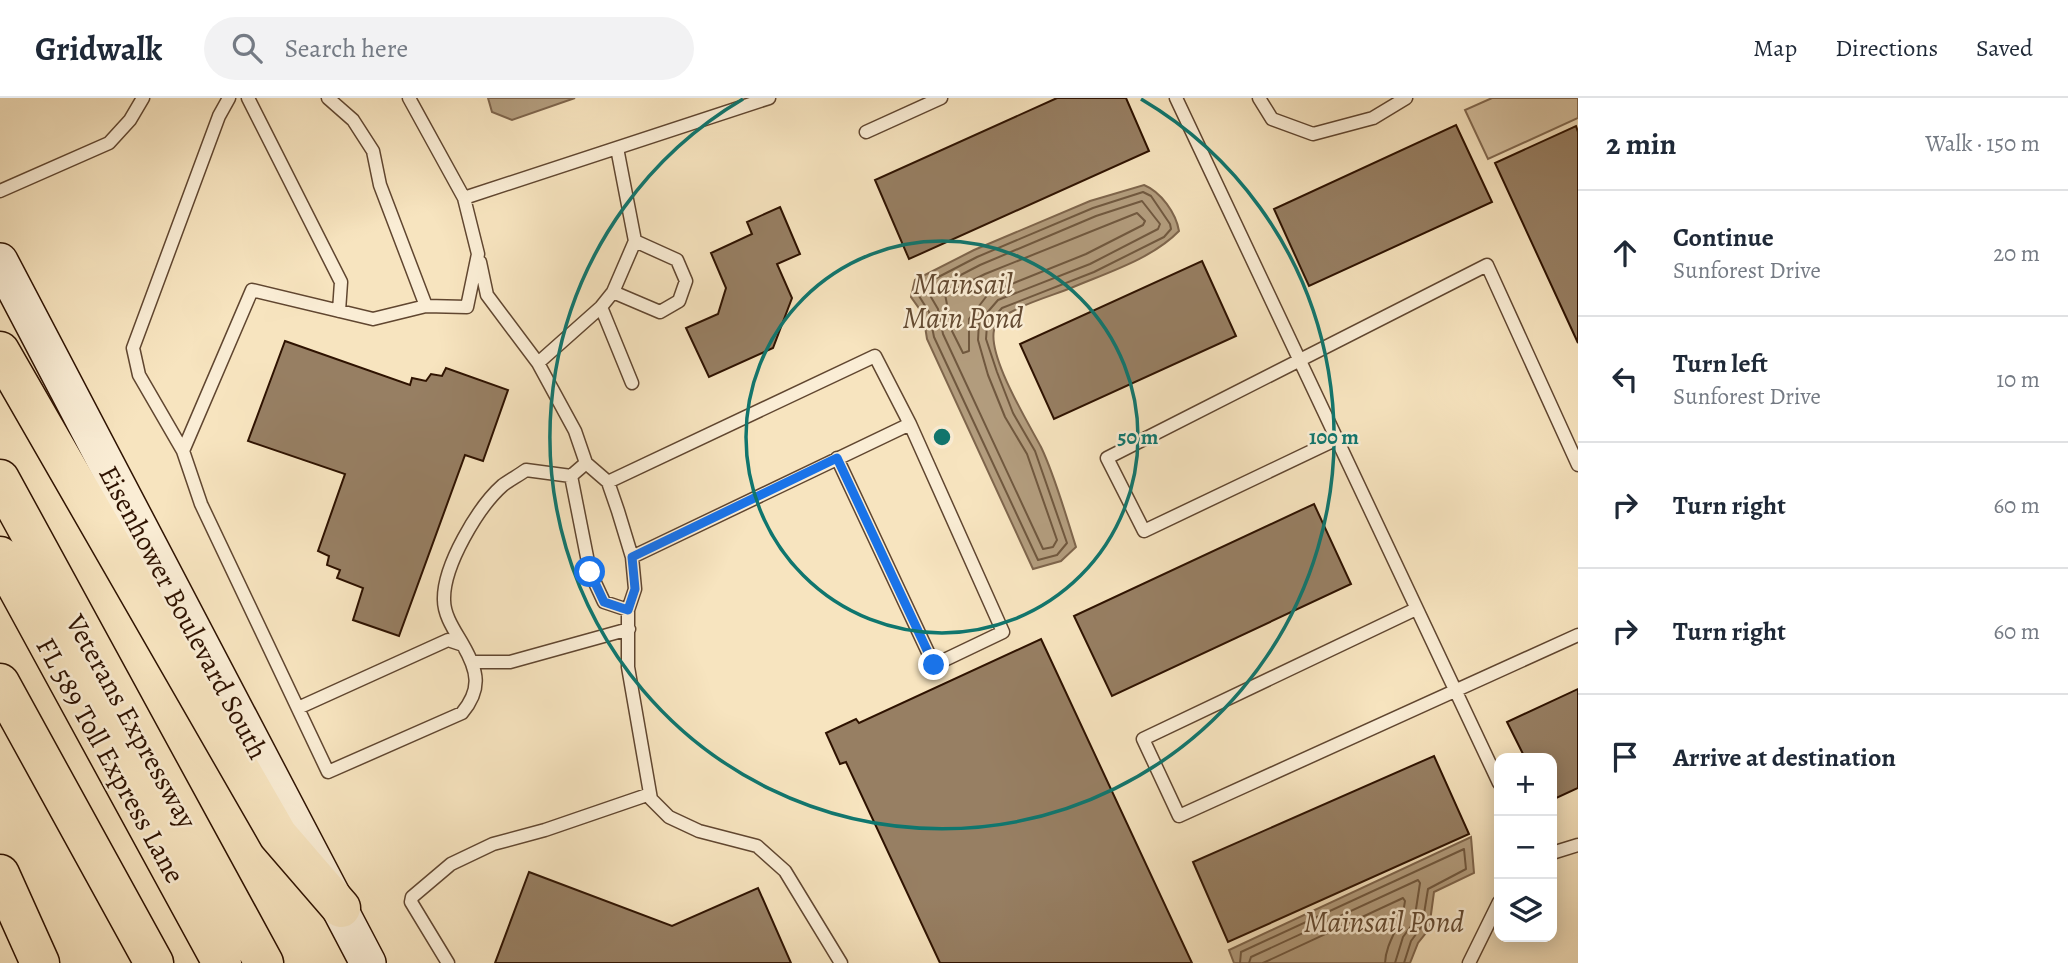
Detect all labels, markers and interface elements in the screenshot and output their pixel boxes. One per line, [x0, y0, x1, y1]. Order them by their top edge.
search box [204, 17, 694, 80]
text: Gridwalk [35, 26, 162, 71]
icon: search [228, 29, 266, 67]
text: Search here [284, 31, 408, 66]
text: Map [1753, 32, 1797, 64]
text: Directions [1835, 32, 1938, 64]
text: Saved [1976, 32, 2033, 64]
text: 2 min [1606, 124, 1676, 164]
text: Walk · 150 m [1925, 128, 2040, 159]
text: Continue [1673, 220, 1774, 255]
icon: ahead [1606, 234, 1644, 272]
text: 20 m [1993, 238, 2040, 269]
text: Sunforest Drive [1673, 255, 1821, 286]
water label: Mainsail Main Pond [903, 264, 1024, 338]
text: Turn left [1673, 346, 1768, 381]
icon: left [1606, 360, 1644, 398]
text: 10 m [1996, 364, 2040, 395]
text: Sunforest Drive [1673, 381, 1821, 412]
text: 50 m [1118, 423, 1159, 451]
text: 100 m [1309, 423, 1359, 451]
centre of rings [930, 425, 954, 449]
street label: Eisenhower Boulevard South [89, 459, 277, 766]
icon: right [1606, 486, 1644, 524]
text: Turn right [1673, 488, 1786, 523]
text: 60 m [1993, 490, 2040, 521]
route start [574, 556, 605, 587]
street label: Veterans Expressway [56, 607, 206, 836]
icon: right [1606, 612, 1644, 650]
text: Turn right [1673, 614, 1786, 649]
text: 60 m [1993, 616, 2040, 647]
street label: FL 589 Toll Express Lane [27, 631, 194, 890]
route end [918, 649, 949, 680]
icon: arrive [1606, 738, 1644, 776]
text: Arrive at destination [1673, 740, 1896, 775]
map controls [1494, 753, 1557, 942]
button: + [1494, 753, 1557, 816]
button: − [1494, 816, 1557, 879]
button: layers [1494, 879, 1557, 942]
water label: Mainsail Pond [1304, 902, 1464, 942]

